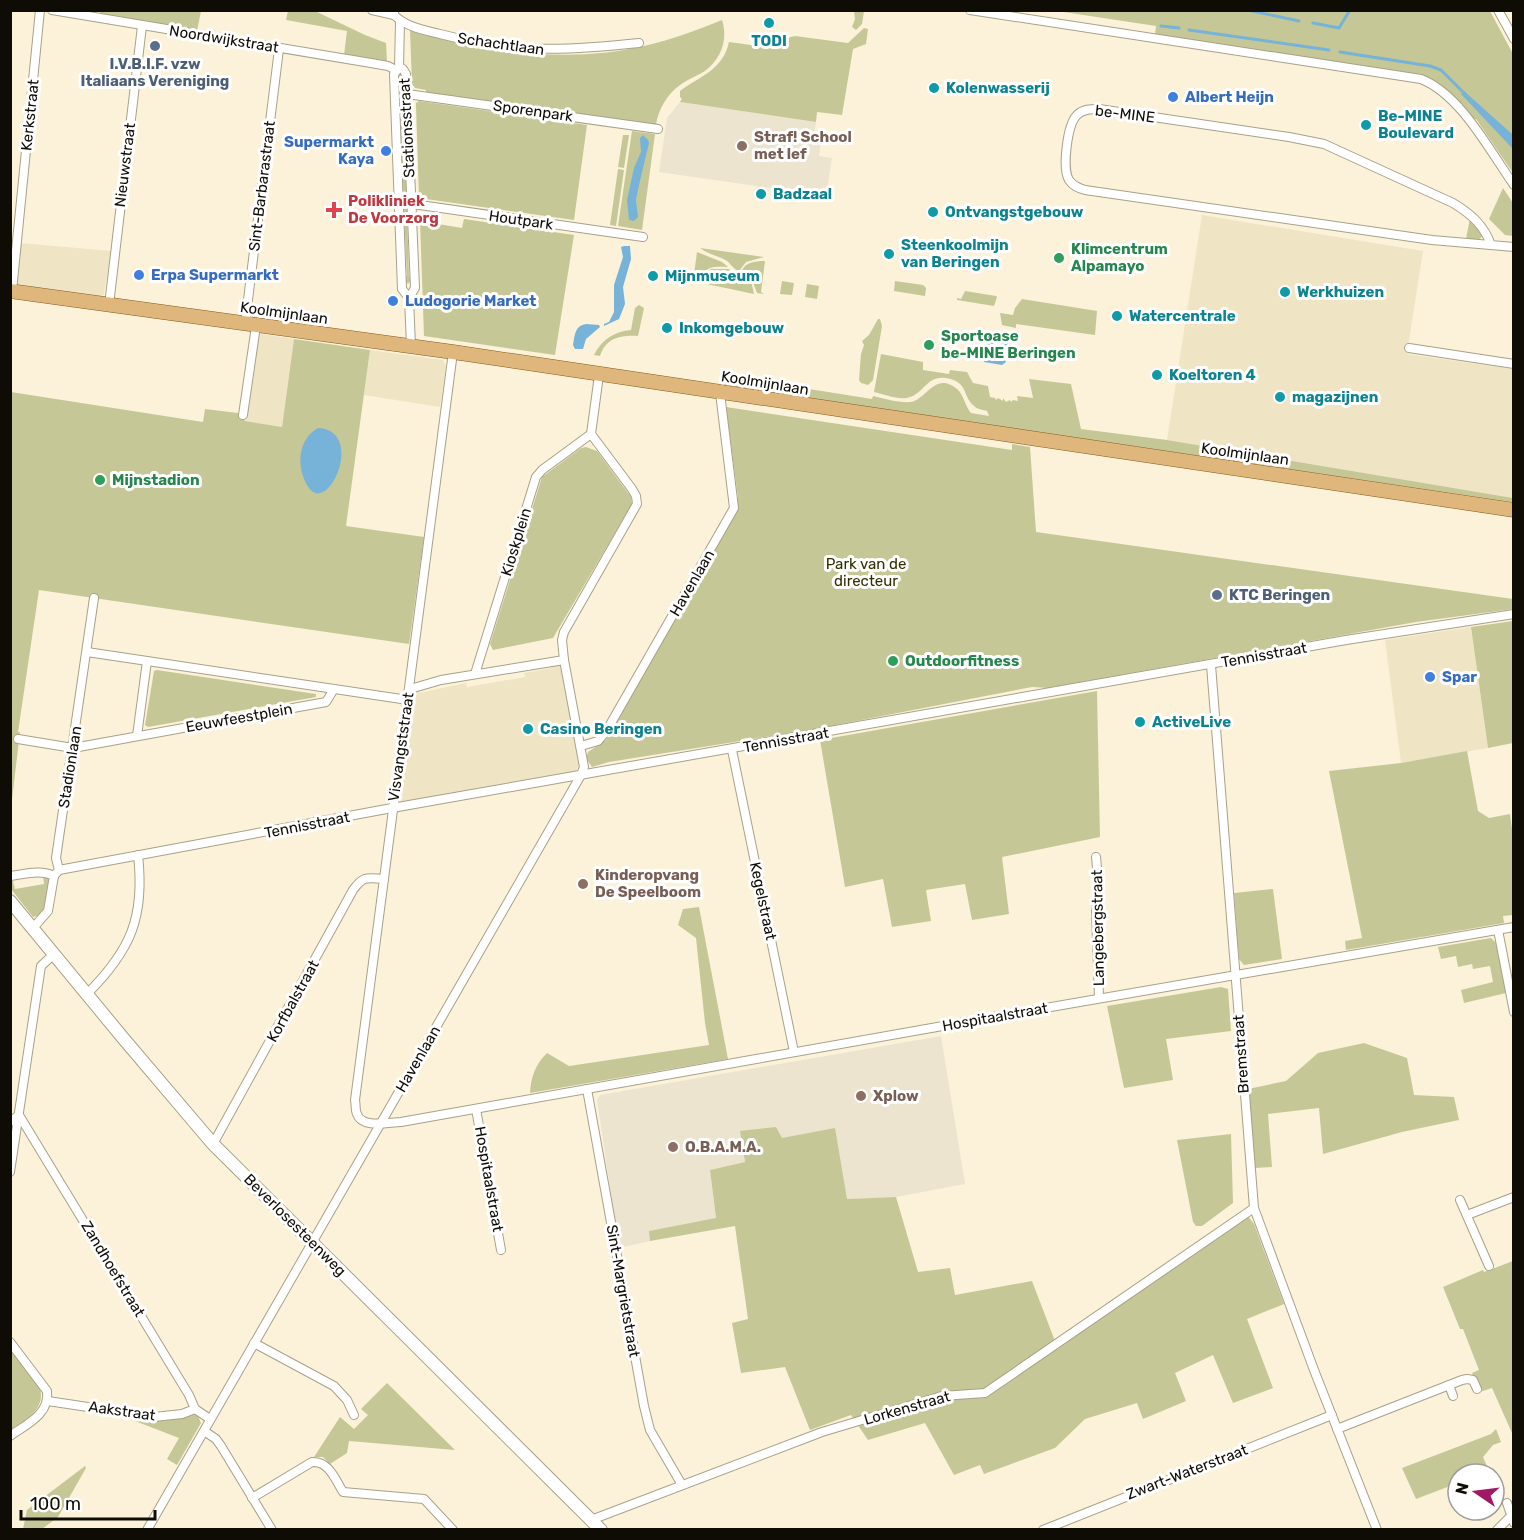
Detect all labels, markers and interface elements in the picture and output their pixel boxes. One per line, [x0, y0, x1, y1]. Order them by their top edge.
marker: TODI [762, 16, 776, 30]
street label: Noordwijkstraat [168, 21, 280, 57]
street label: Schachtlaan [456, 29, 546, 59]
place label: TODI [751, 32, 787, 50]
marker: I.V.B.I.F. vzw Italiaans Vereniging [148, 39, 162, 53]
place label: I.V.B.I.F. vzw Italiaans Vereniging [81, 55, 229, 90]
street label: Kerkstraat [17, 78, 43, 152]
street label: Stationsstraat [395, 78, 419, 178]
place label: Kolenwasserij [946, 79, 1050, 97]
marker: Kolenwasserij [927, 81, 941, 95]
place label: Albert Heijn [1185, 88, 1274, 106]
marker: Albert Heijn [1166, 90, 1180, 104]
street label: Sporenpark [492, 96, 574, 126]
street label: be-MINE [1094, 101, 1156, 127]
place label: Be-MINE Boulevard [1378, 107, 1454, 142]
marker: Be-MINE Boulevard [1359, 118, 1373, 132]
street label: Sint-Barbarastraat [245, 120, 279, 252]
street label: Nieuwstraat [111, 122, 139, 208]
place label: Straf! School met lef [754, 128, 852, 163]
place label: Supermarkt Kaya [284, 133, 374, 168]
marker: Straf! School met lef [735, 139, 749, 153]
marker: Supermarkt Kaya [379, 144, 393, 158]
place label: Badzaal [773, 185, 832, 203]
marker: Badzaal [754, 187, 768, 201]
place label: Polikliniek De Voorzorg [348, 192, 439, 227]
marker: Polikliniek De Voorzorg [325, 201, 343, 219]
place label: Ontvangstgebouw [945, 203, 1084, 221]
marker: Ontvangstgebouw [926, 205, 940, 219]
street label: Houtpark [488, 207, 555, 233]
place label: Steenkoolmijn van Beringen [901, 236, 1009, 271]
place label: Klimcentrum Alpamayo [1071, 240, 1168, 275]
marker: Steenkoolmijn van Beringen [882, 247, 896, 261]
marker: Klimcentrum Alpamayo [1052, 251, 1066, 265]
place label: Erpa Supermarkt [151, 266, 279, 284]
place label: Mijnmuseum [665, 267, 760, 285]
marker: Erpa Supermarkt [132, 268, 146, 282]
marker: Mijnmuseum [646, 269, 660, 283]
place label: Werkhuizen [1297, 283, 1384, 301]
marker: Werkhuizen [1278, 285, 1292, 299]
place label: Ludogorie Market [405, 292, 536, 310]
marker: Ludogorie Market [386, 294, 400, 308]
street label: Koolmijnlaan [239, 298, 329, 328]
place label: Watercentrale [1129, 307, 1236, 325]
marker: Watercentrale [1110, 309, 1124, 323]
place label: Inkomgebouw [679, 319, 785, 337]
marker: Inkomgebouw [660, 321, 674, 335]
place label: Sportoase be-MINE Beringen [941, 327, 1076, 362]
marker: Sportoase be-MINE Beringen [922, 338, 936, 352]
place label: Koeltoren 4 [1169, 366, 1256, 384]
street label: Koolmijnlaan [720, 367, 810, 399]
marker: Koeltoren 4 [1150, 368, 1164, 382]
place label: magazijnen [1292, 388, 1378, 406]
marker: magazijnen [1273, 390, 1287, 404]
street label: Koolmijnlaan [1200, 439, 1290, 469]
place label: Mijnstadion [112, 471, 200, 489]
marker: Mijnstadion [93, 473, 107, 487]
street label: Kioskplein [497, 506, 535, 578]
street label: Havenlaan [666, 547, 718, 619]
park label: Park van de directeur [826, 555, 906, 590]
place label: KTC Beringen [1229, 586, 1330, 604]
marker: KTC Beringen [1210, 588, 1224, 602]
street label: Tennisstraat [1220, 639, 1308, 671]
place label: Outdoorfitness [905, 652, 1019, 670]
marker: Outdoorfitness [886, 654, 900, 668]
place label: Spar [1442, 668, 1477, 686]
marker: Spar [1423, 670, 1437, 684]
street label: Visvangststraat [384, 691, 418, 803]
street label: Eeuwfeestplein [184, 700, 294, 736]
place label: ActiveLive [1152, 713, 1231, 731]
marker: ActiveLive [1133, 715, 1147, 729]
place label: Casino Beringen [540, 720, 662, 738]
marker: Casino Beringen [521, 722, 535, 736]
street label: Tennisstraat [742, 724, 830, 756]
street label: Stadionlaan [55, 725, 85, 809]
street label: Tennisstraat [263, 808, 351, 842]
street label: Kegelstraat [746, 860, 780, 942]
place label: Kinderopvang De Speelboom [595, 866, 701, 901]
street label: Langebergstraat [1088, 870, 1108, 986]
marker: Kinderopvang De Speelboom [576, 877, 590, 891]
street label: Korfbalstraat [263, 957, 323, 1045]
street label: Hospitaalstraat [941, 999, 1049, 1035]
street label: Bremstraat [1229, 1014, 1253, 1094]
street label: Havenlaan [392, 1023, 444, 1095]
place label: Xplow [873, 1087, 919, 1105]
marker: Xplow [854, 1089, 868, 1103]
street label: Hospitaalstraat [471, 1125, 507, 1233]
place label: O.B.A.M.A. [685, 1138, 761, 1156]
marker: O.B.A.M.A. [666, 1140, 680, 1154]
street label: Beverlosesteenweg [240, 1170, 350, 1280]
street label: Zandhoefstraat [77, 1218, 149, 1320]
street label: Sint-Margrietstraat [602, 1223, 644, 1359]
street label: Lorkenstraat [862, 1387, 952, 1429]
street label: Aakstraat [87, 1397, 157, 1425]
street label: Zwart-Waterstraat [1124, 1441, 1250, 1503]
north arrow [1446, 1462, 1506, 1522]
text: N [1451, 1481, 1473, 1496]
scale bar [21, 1483, 154, 1521]
text: 100 m [30, 1493, 81, 1515]

